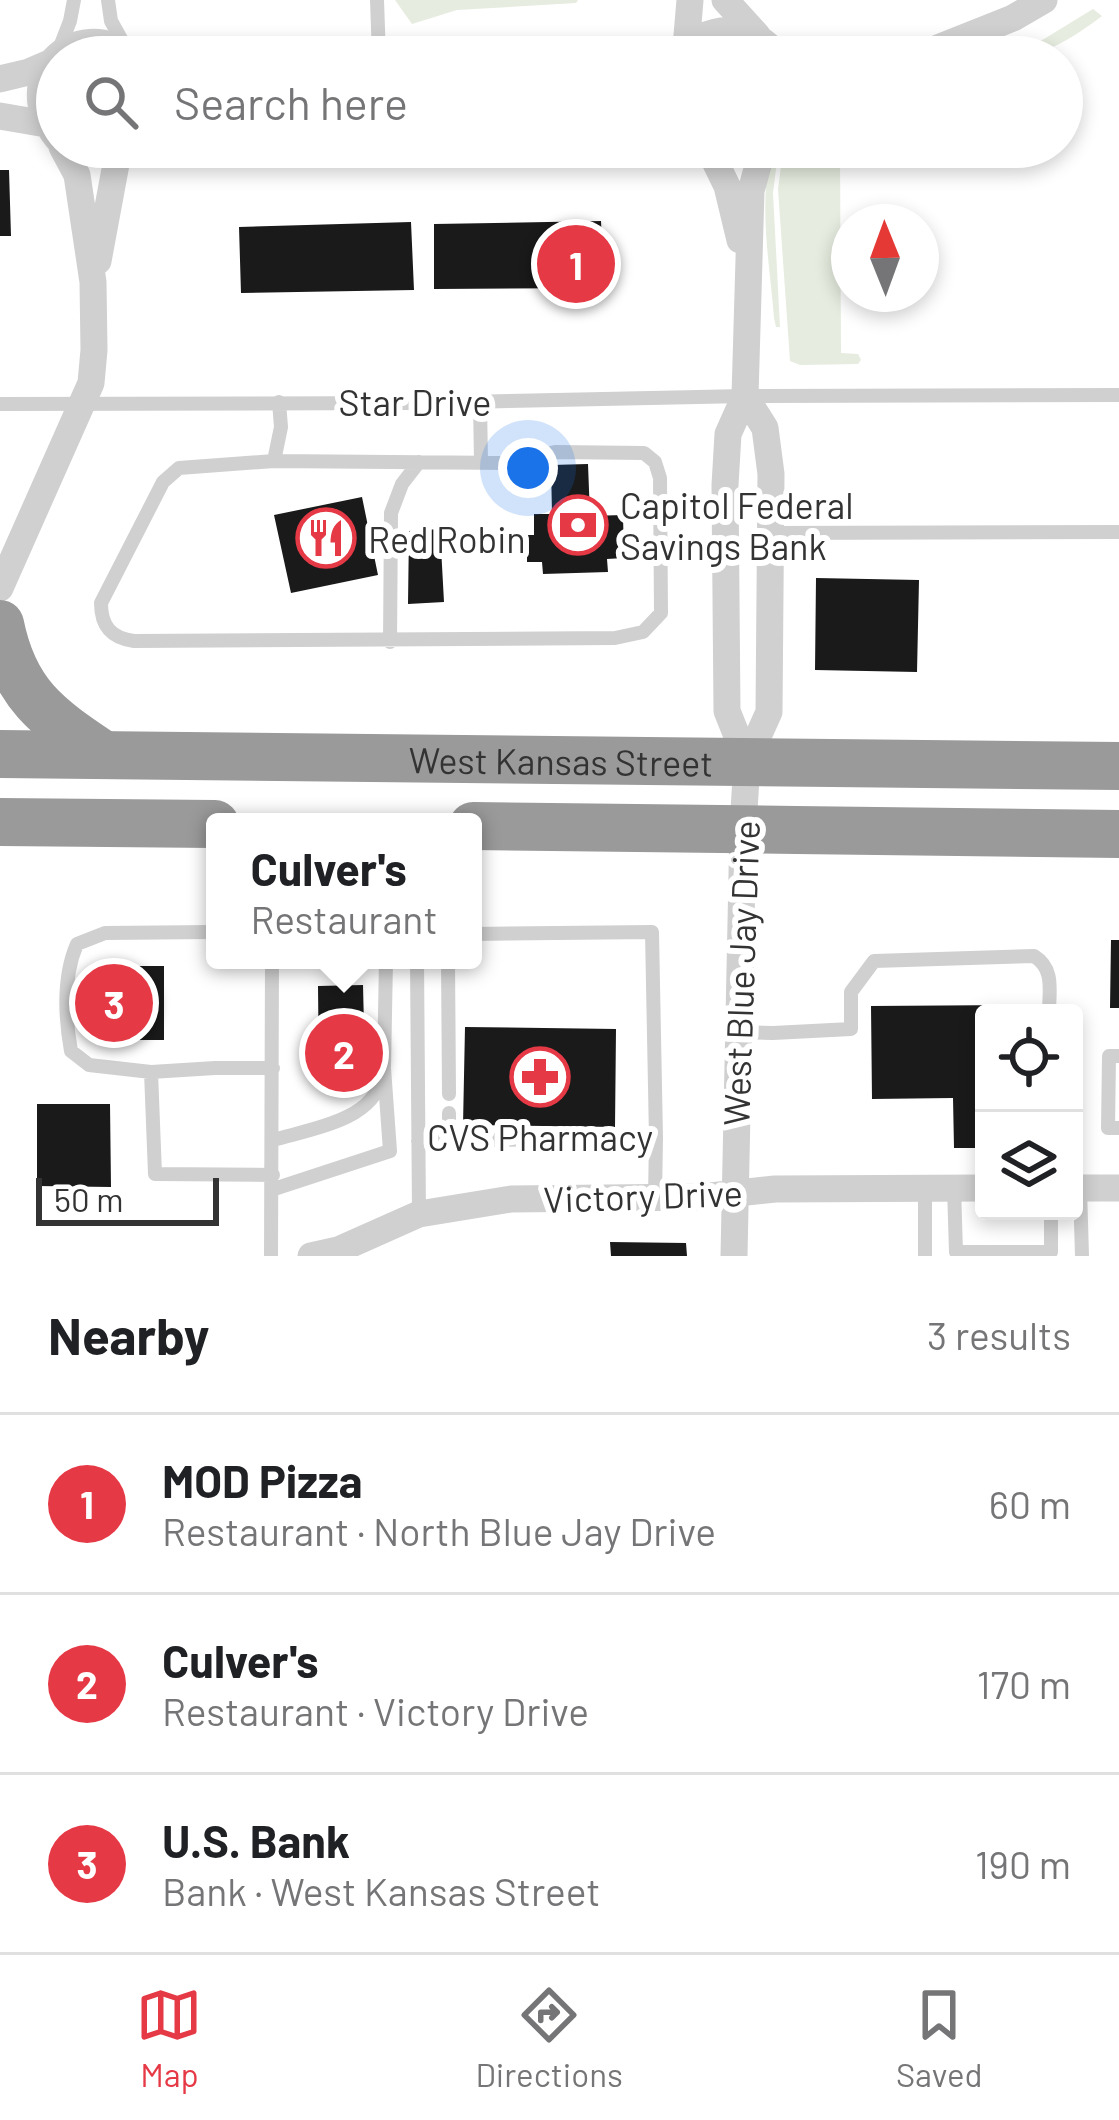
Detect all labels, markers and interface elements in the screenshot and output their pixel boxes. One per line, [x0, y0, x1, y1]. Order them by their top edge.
search box [36, 36, 1083, 168]
icon: search [78, 69, 144, 135]
text: Search here [174, 75, 408, 129]
north arrow [831, 204, 939, 312]
pin: 1 [537, 219, 615, 309]
street label: Star Drive [338, 380, 492, 423]
your location [498, 438, 558, 498]
place label: Capitol Federal Savings Bank [620, 483, 853, 567]
bank icon: Capitol Federal Savings Bank [547, 494, 609, 556]
restaurant icon: Red Robin [295, 507, 357, 569]
place label: Red Robin [368, 517, 526, 560]
street label: West Kansas Street [408, 737, 714, 783]
popup [206, 813, 482, 969]
street label: West Blue Jay Drive [713, 819, 767, 1127]
text: Culver's [250, 841, 407, 895]
text: Restaurant [250, 895, 438, 942]
pin: 3 [75, 958, 153, 1048]
map controls [975, 1004, 1083, 1220]
button: locate [975, 1004, 1083, 1112]
pin: 2 [305, 1008, 383, 1098]
pharmacy icon: CVS Pharmacy [509, 1046, 571, 1108]
button: layers [975, 1112, 1083, 1220]
place label: CVS Pharmacy [427, 1115, 653, 1158]
street label: Victory Drive [543, 1170, 743, 1220]
scale bar [36, 1172, 219, 1225]
text: 50 m [54, 1179, 124, 1219]
text: Nearby [48, 1304, 209, 1365]
text: 3 results [927, 1311, 1071, 1358]
text: MOD Pizza [162, 1453, 362, 1507]
text: 1 [80, 1480, 94, 1527]
text: 60 m [989, 1480, 1071, 1527]
text: Restaurant · North Blue Jay Drive [162, 1507, 716, 1554]
text: Culver's [162, 1633, 319, 1687]
text: 2 [76, 1660, 98, 1707]
text: 170 m [977, 1660, 1071, 1707]
text: Restaurant · Victory Drive [162, 1687, 589, 1734]
text: U.S. Bank [162, 1813, 350, 1867]
text: 3 [76, 1840, 98, 1887]
text: 190 m [975, 1840, 1071, 1887]
text: Bank · West Kansas Street [162, 1867, 600, 1914]
tab: Map [136, 1982, 202, 2094]
tab: Directions [475, 1982, 623, 2094]
tab: Saved [896, 1982, 983, 2094]

